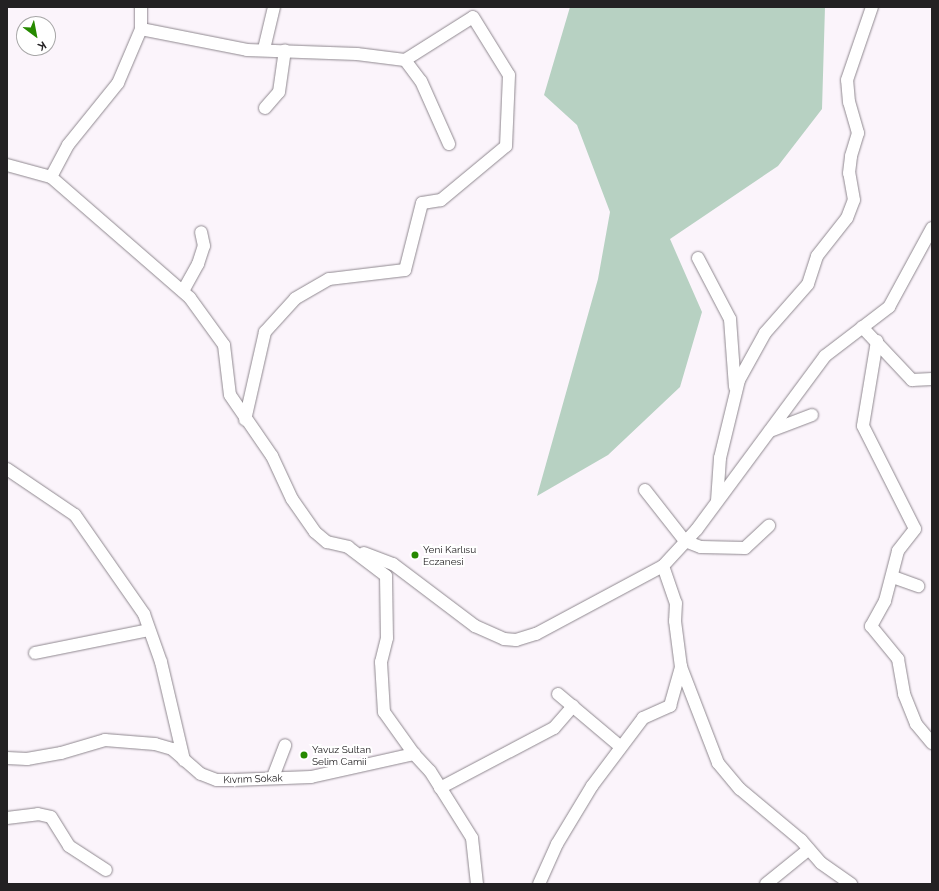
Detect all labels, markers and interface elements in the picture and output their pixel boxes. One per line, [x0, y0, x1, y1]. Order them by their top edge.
north arrow [16, 16, 56, 56]
text: K [36, 38, 49, 53]
place label: Yeni Karlısu Eczanesi [423, 543, 476, 566]
marker: Yeni Karlısu Eczanesi [410, 550, 420, 560]
place label: Yavuz Sultan Selim Camii [312, 743, 371, 766]
marker: Yavuz Sultan Selim Camii [299, 750, 309, 760]
street label: Kıvrım Sokak [223, 772, 283, 786]

